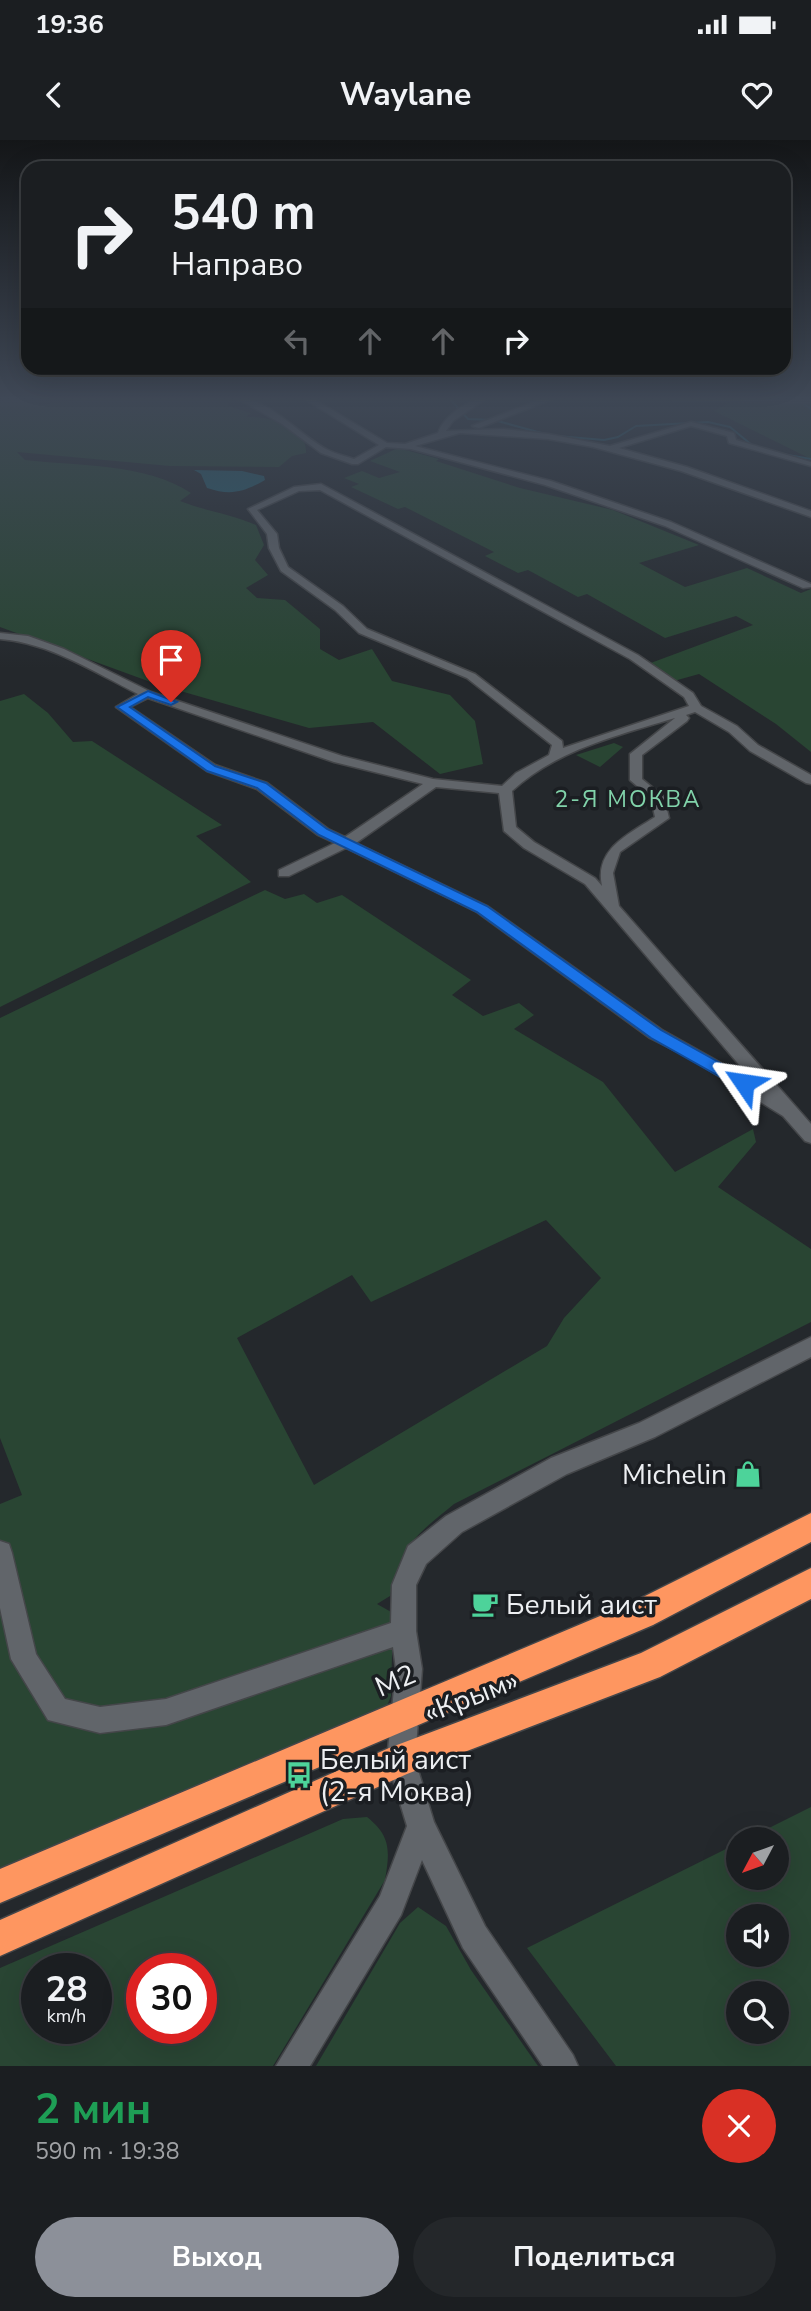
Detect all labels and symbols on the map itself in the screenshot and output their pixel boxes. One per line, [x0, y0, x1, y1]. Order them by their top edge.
pin [141, 630, 201, 702]
district label: 2-Я МОКВА [554, 784, 702, 815]
position arrow [707, 1046, 781, 1120]
place label: Michelin [622, 1456, 727, 1494]
shop icon: Michelin [733, 1459, 763, 1489]
place label: Белый аист [506, 1586, 657, 1624]
cafe icon: Белый аист [470, 1589, 500, 1619]
street label: М2 [369, 1655, 422, 1706]
street label: «Крым» [419, 1662, 524, 1732]
place label: Белый аист (2-я Моква) [320, 1741, 474, 1811]
bus stop icon: Белый аист (2-я Моква) [284, 1760, 314, 1790]
north arrow [726, 1827, 789, 1890]
speed limit sign: 30 [126, 1953, 217, 2044]

